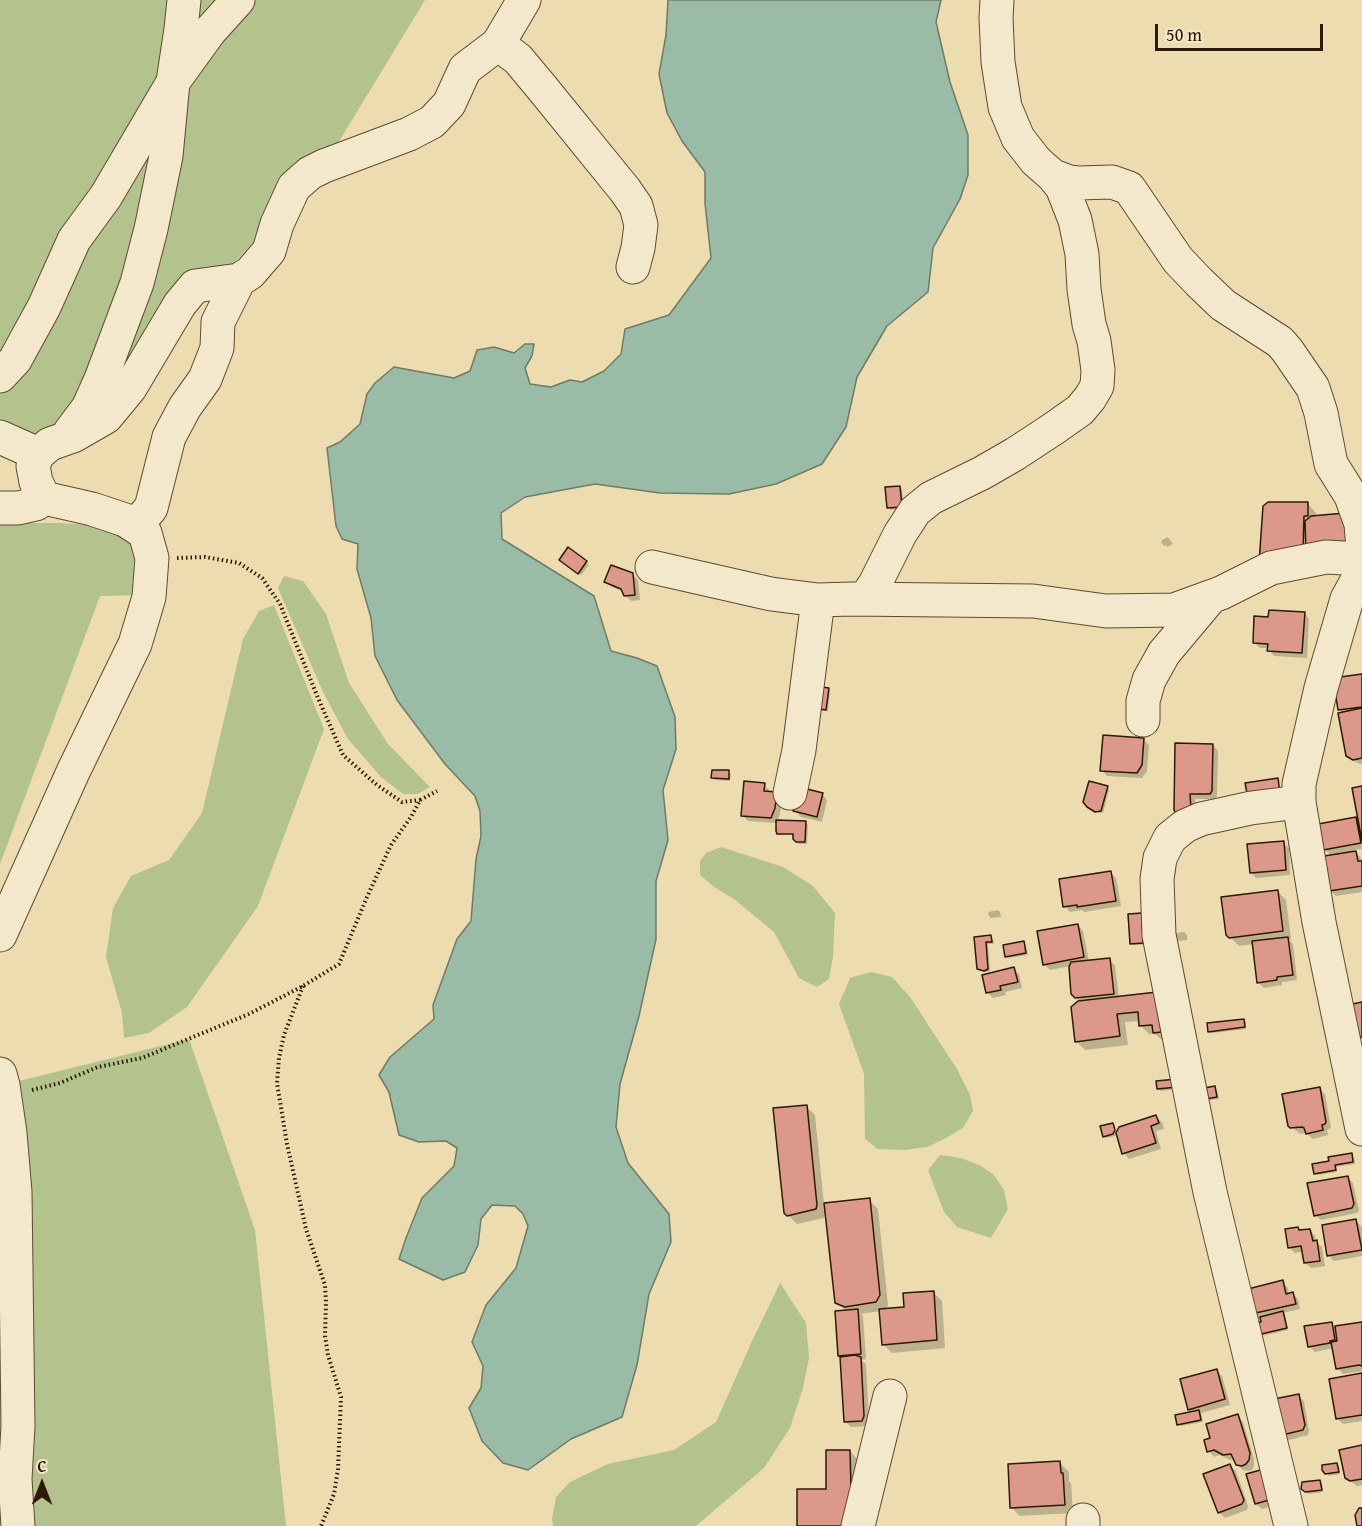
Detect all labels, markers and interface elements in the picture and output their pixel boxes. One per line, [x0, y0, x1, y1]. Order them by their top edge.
scale bar [1158, 12, 1326, 50]
text: 50 m [1166, 21, 1202, 48]
north arrow [12, 1454, 72, 1514]
text: С [37, 1454, 47, 1478]

